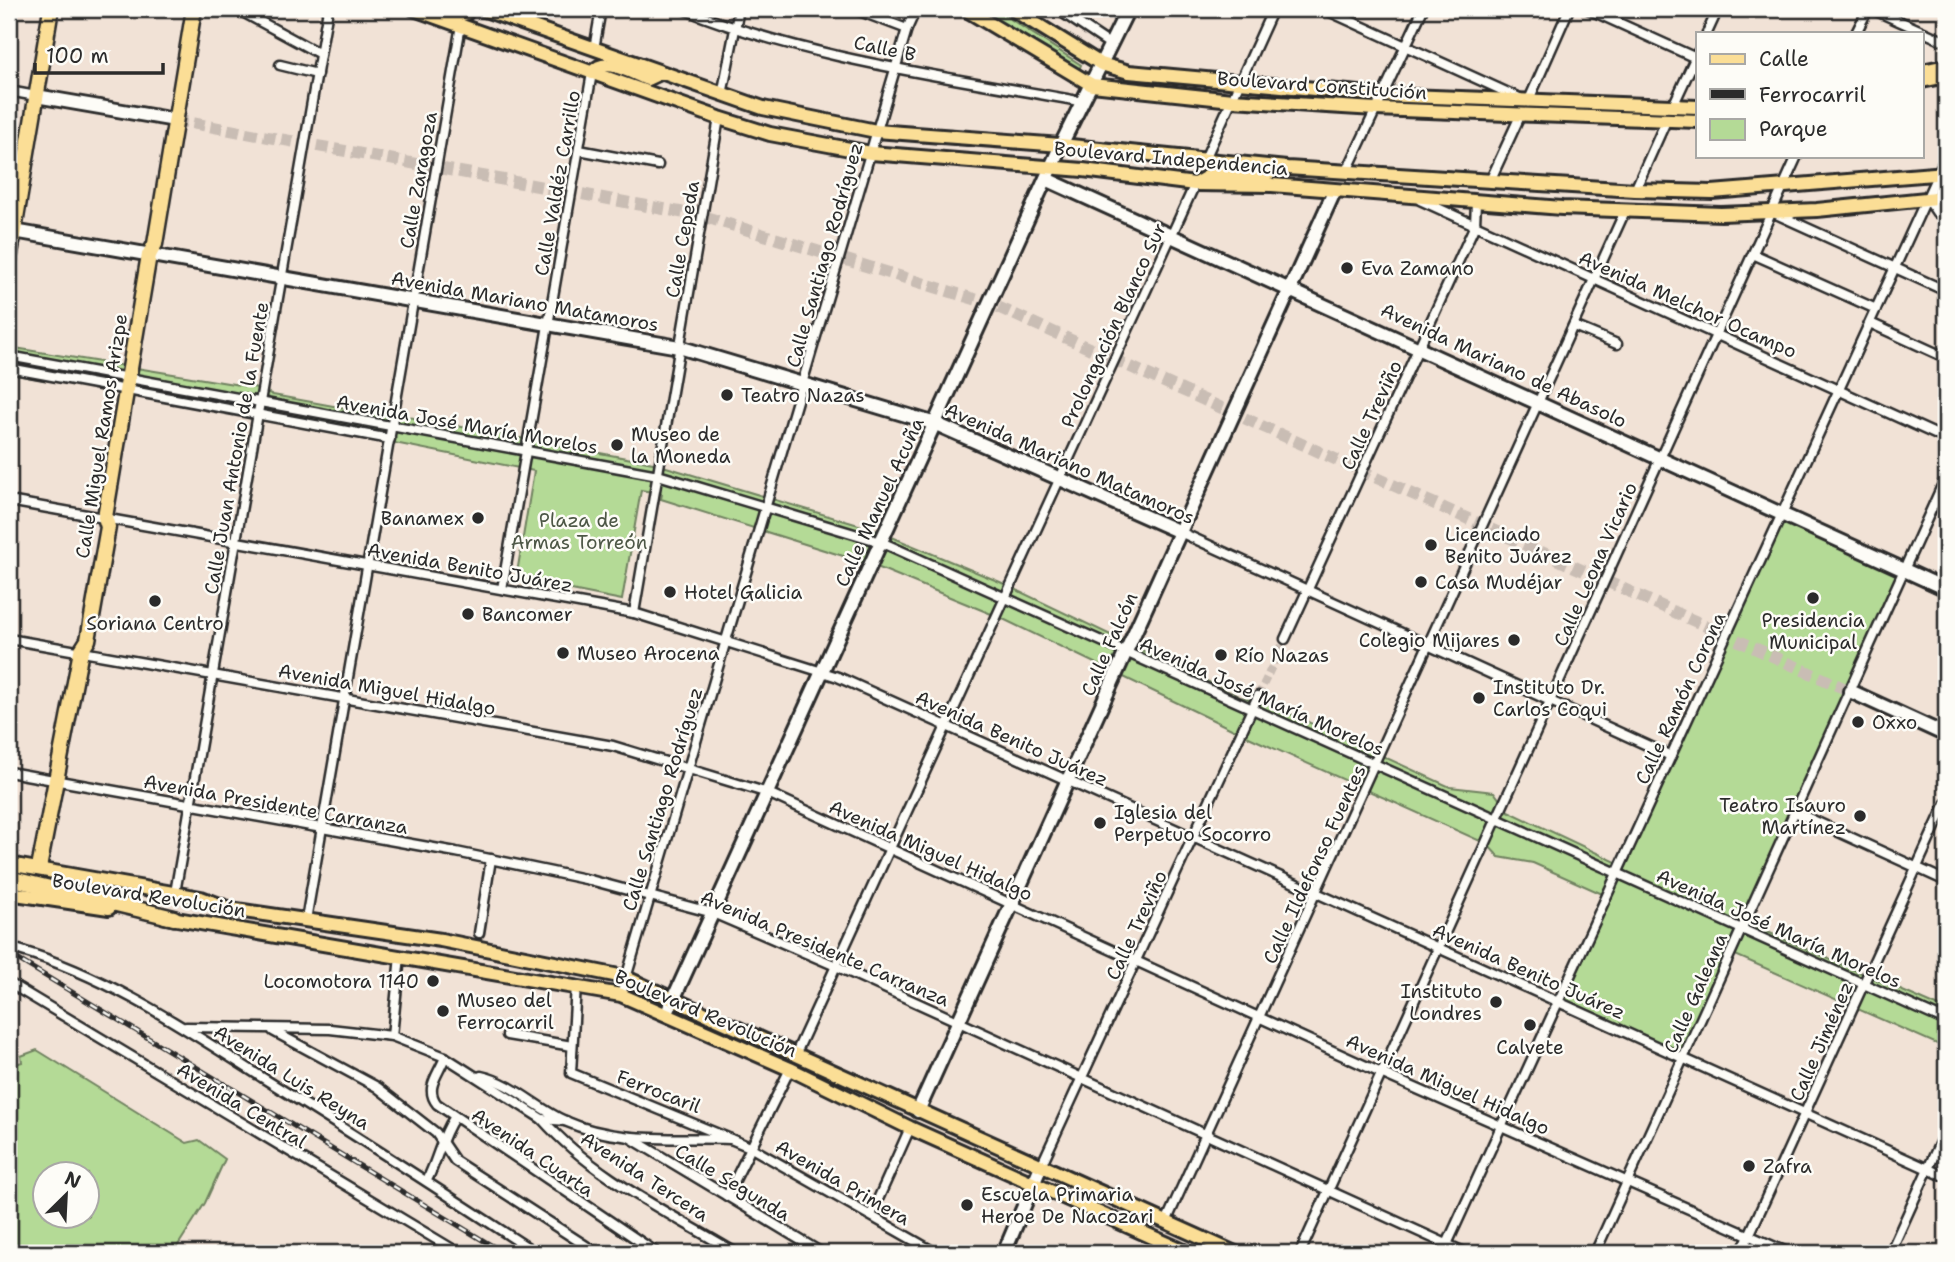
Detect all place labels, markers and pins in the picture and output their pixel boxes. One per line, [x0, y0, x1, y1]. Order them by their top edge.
place label: Eva Zamano [1361, 256, 1474, 281]
marker: Eva Zamano [1339, 260, 1355, 276]
place label: Teatro Nazas [741, 383, 865, 408]
marker: Teatro Nazas [719, 387, 735, 403]
place label: Museo de la Moneda [631, 422, 731, 469]
marker: Museo de la Moneda [609, 437, 625, 453]
place label: Banamex [381, 506, 464, 531]
marker: Banamex [470, 510, 486, 526]
place label: Licenciado Benito Juárez [1445, 522, 1572, 569]
marker: Licenciado Benito Juárez [1423, 537, 1439, 553]
place label: Casa Mudéjar [1435, 570, 1562, 595]
marker: Casa Mudéjar [1413, 574, 1429, 590]
place label: Hotel Galicia [684, 580, 803, 605]
marker: Hotel Galicia [662, 584, 678, 600]
marker: Presidencia Municipal [1805, 590, 1821, 606]
marker: Soriana Centro [147, 593, 163, 609]
place label: Bancomer [482, 602, 573, 627]
marker: Bancomer [460, 606, 476, 622]
place label: Presidencia Municipal [1761, 608, 1865, 655]
place label: Soriana Centro [86, 611, 224, 636]
place label: Colegio Mijares [1359, 628, 1500, 653]
marker: Colegio Mijares [1506, 632, 1522, 648]
place label: Museo Arocena [577, 641, 720, 666]
place label: Río Nazas [1235, 643, 1329, 668]
marker: Museo Arocena [555, 645, 571, 661]
marker: Río Nazas [1213, 647, 1229, 663]
place label: Instituto Dr. Carlos Coqui [1493, 675, 1607, 722]
marker: Instituto Dr. Carlos Coqui [1471, 690, 1487, 706]
place label: Oxxo [1872, 710, 1917, 735]
marker: Oxxo [1850, 714, 1866, 730]
place label: Teatro Isauro Martínez [1719, 793, 1846, 840]
place label: Iglesia del Perpetuo Socorro [1114, 800, 1271, 847]
marker: Teatro Isauro Martínez [1852, 808, 1868, 824]
marker: Iglesia del Perpetuo Socorro [1092, 815, 1108, 831]
place label: Locomotora 1140 [263, 969, 419, 994]
marker: Locomotora 1140 [425, 973, 441, 989]
place label: Instituto Londres [1400, 979, 1482, 1026]
place label: Museo del Ferrocarril [457, 988, 554, 1035]
marker: Instituto Londres [1488, 994, 1504, 1010]
marker: Museo del Ferrocarril [435, 1003, 451, 1019]
marker: Calvete [1522, 1017, 1538, 1033]
place label: Calvete [1496, 1035, 1564, 1060]
place label: Zafra [1763, 1154, 1812, 1179]
marker: Zafra [1741, 1158, 1757, 1174]
place label: Escuela Primaria Heroe De Nacozari [981, 1182, 1154, 1229]
marker: Escuela Primaria Heroe De Nacozari [959, 1197, 975, 1213]

